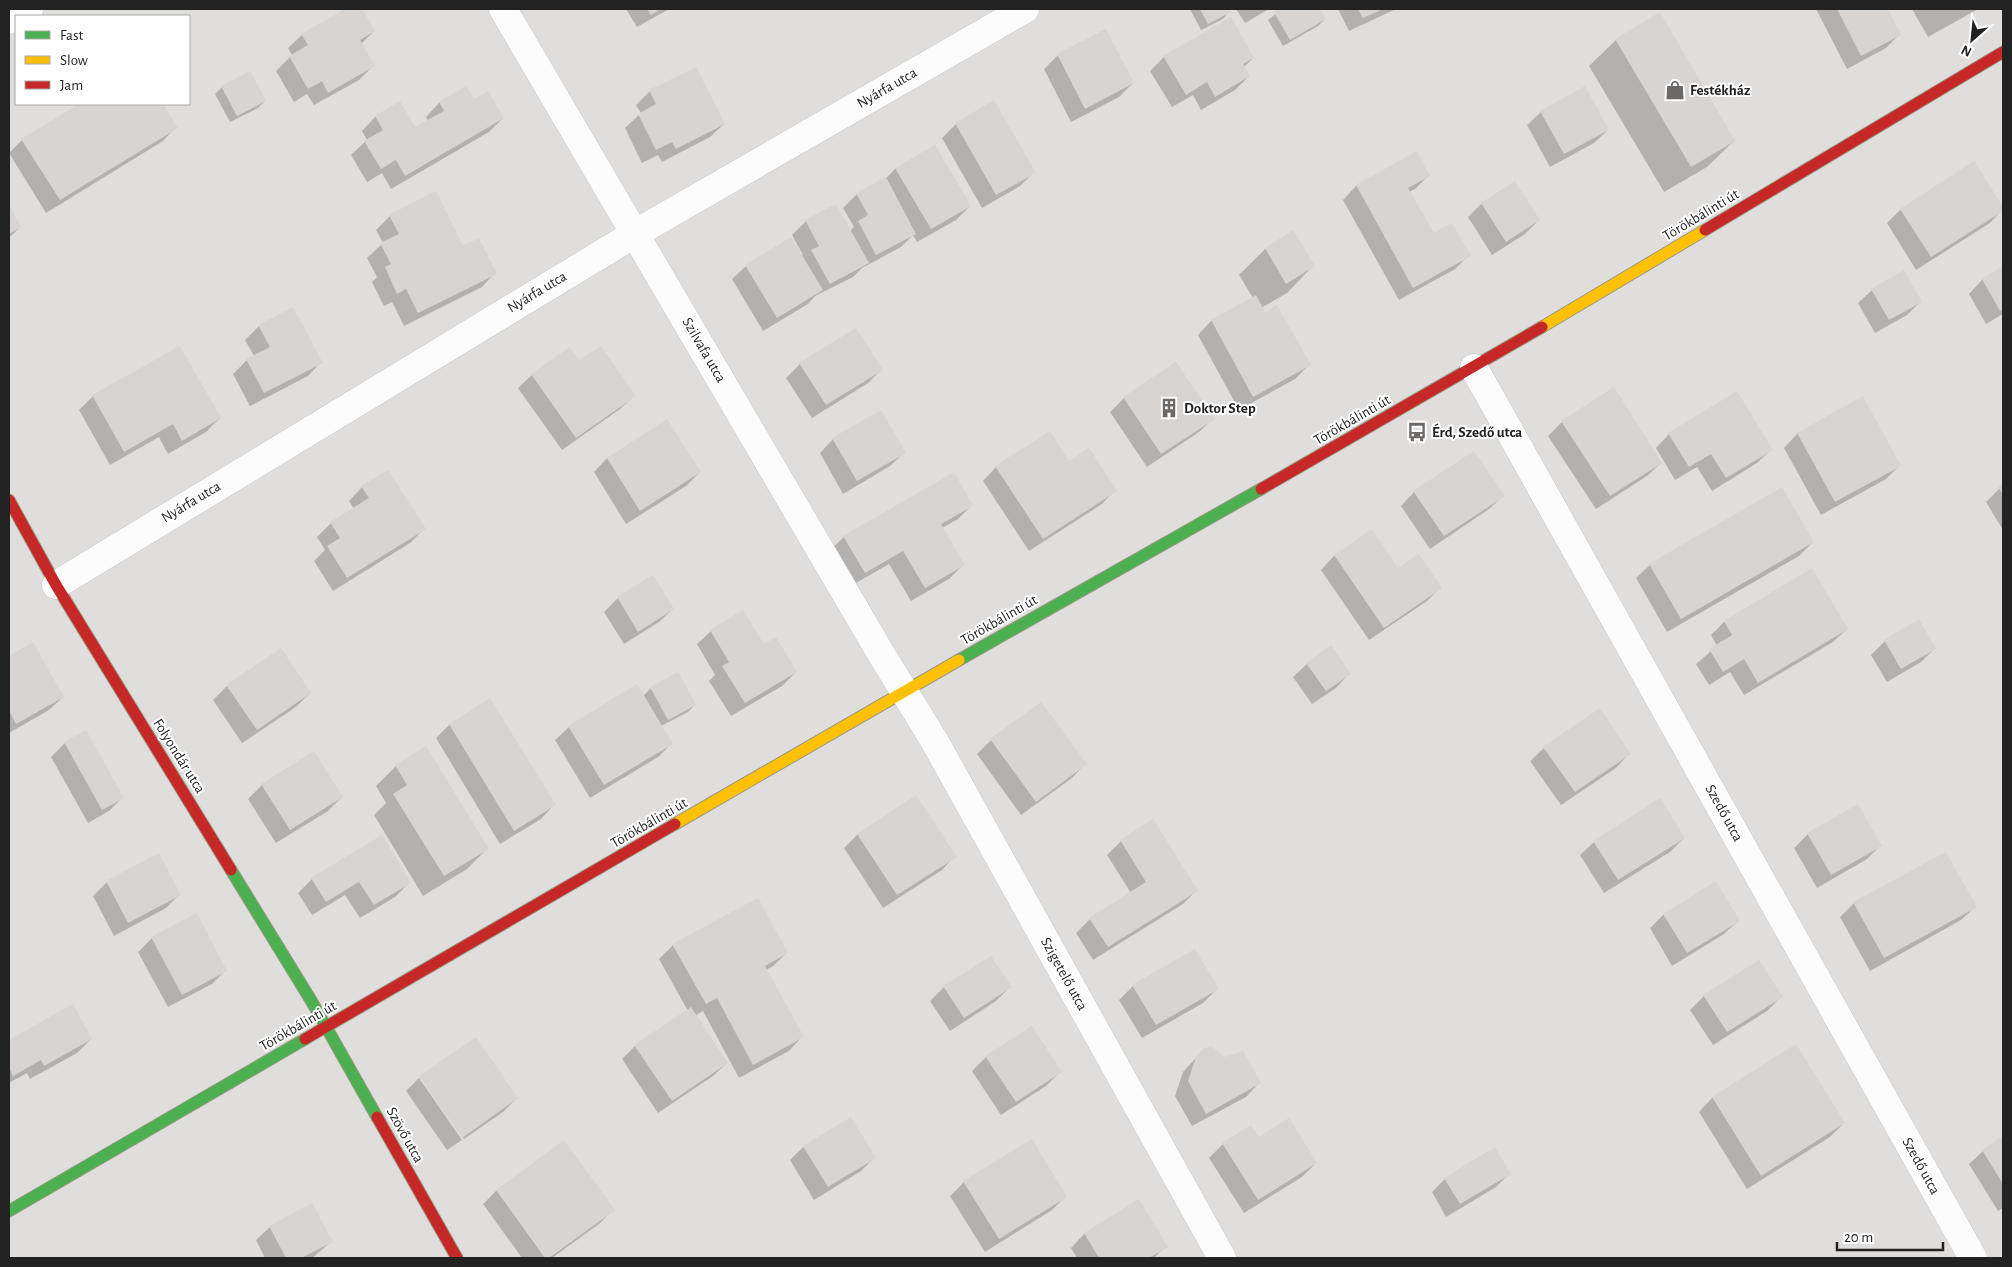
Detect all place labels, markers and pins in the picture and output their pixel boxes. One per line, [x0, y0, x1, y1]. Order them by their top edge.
shop icon: Festékház [1664, 79, 1686, 101]
place label: Festékház [1690, 83, 1750, 98]
building icon: Doktor Step [1158, 397, 1180, 419]
place label: Doktor Step [1184, 401, 1256, 416]
bus stop icon: Érd, Szedő utca [1406, 421, 1428, 443]
place label: Érd, Szedő utca [1432, 423, 1522, 440]

